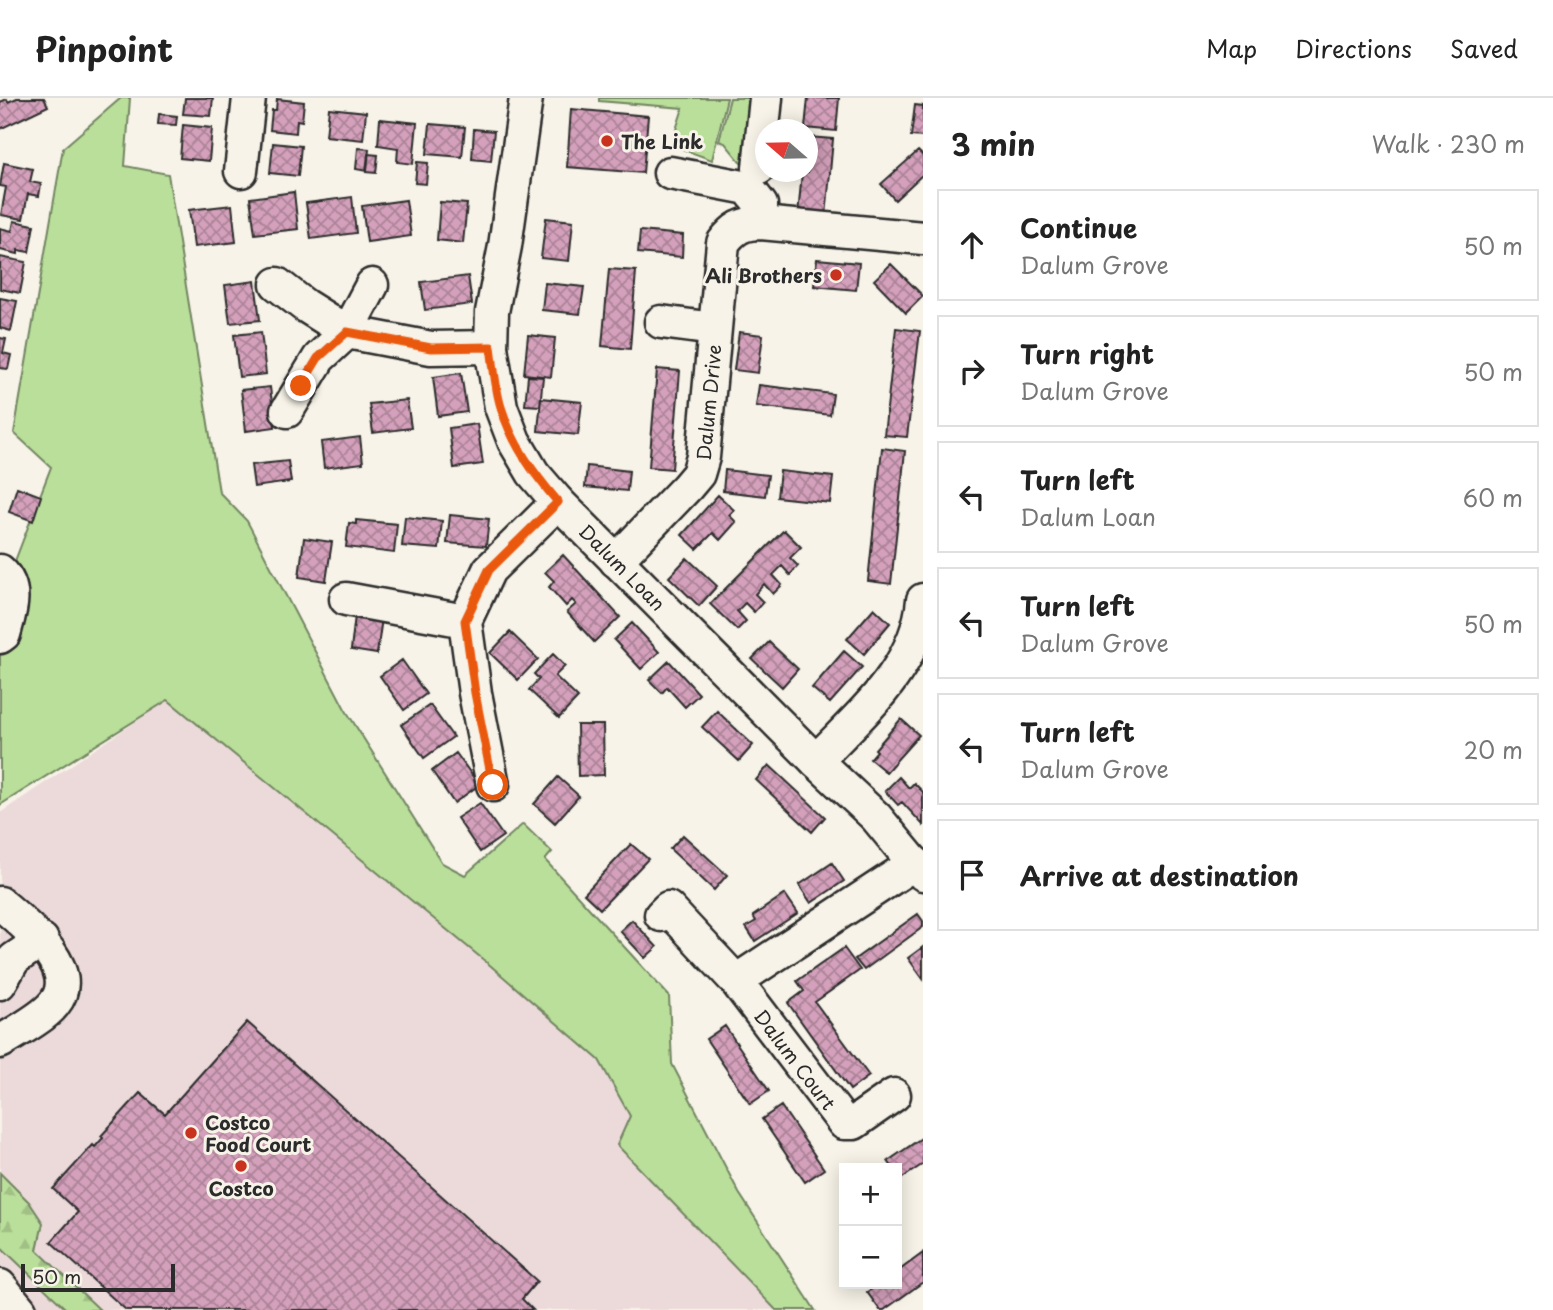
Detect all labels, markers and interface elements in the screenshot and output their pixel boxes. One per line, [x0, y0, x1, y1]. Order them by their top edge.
text: Pinpoint [35, 23, 173, 73]
text: Map [1206, 30, 1257, 66]
text: Directions [1295, 30, 1412, 66]
text: Saved [1450, 30, 1518, 66]
north arrow [755, 119, 818, 182]
text: 3 min [951, 121, 1036, 166]
text: Walk · 230 m [1372, 126, 1525, 161]
place label: The Link [621, 127, 703, 155]
marker: The Link [599, 133, 615, 149]
text: Continue [1020, 208, 1137, 247]
icon: ahead [953, 226, 991, 264]
text: 50 m [1463, 228, 1523, 263]
text: Dalum Grove [1020, 247, 1169, 282]
place label: Ali Brothers [705, 261, 822, 289]
marker: Ali Brothers [828, 267, 844, 283]
text: Turn right [1020, 334, 1154, 373]
street label: Dalum Drive [689, 343, 727, 462]
icon: right [953, 352, 991, 390]
text: 50 m [1463, 354, 1523, 389]
route end [285, 370, 316, 401]
text: Dalum Grove [1020, 373, 1169, 408]
text: Turn left [1020, 460, 1135, 499]
icon: left [953, 478, 991, 516]
text: 60 m [1463, 480, 1523, 515]
text: Dalum Loan [1020, 499, 1156, 534]
street label: Dalum Loan [573, 517, 672, 617]
text: Turn left [1020, 586, 1135, 625]
icon: left [953, 604, 991, 642]
text: 50 m [1463, 606, 1523, 641]
text: Dalum Grove [1020, 625, 1169, 660]
text: Turn left [1020, 712, 1135, 751]
icon: left [953, 730, 991, 768]
text: 20 m [1464, 732, 1523, 767]
text: Dalum Grove [1020, 751, 1169, 786]
route start [477, 769, 508, 800]
icon: arrive [953, 856, 991, 894]
text: Arrive at destination [1020, 856, 1299, 895]
street label: Dalum Court [748, 1003, 843, 1116]
place label: Costco Food Court [205, 1108, 311, 1158]
marker: Costco Food Court [183, 1125, 199, 1141]
marker: Costco [233, 1158, 249, 1174]
map controls [839, 1163, 902, 1289]
button: + [839, 1163, 902, 1226]
place label: Costco [208, 1174, 274, 1202]
button: − [839, 1226, 902, 1289]
scale bar [21, 1261, 175, 1293]
text: 50 m [32, 1262, 81, 1290]

